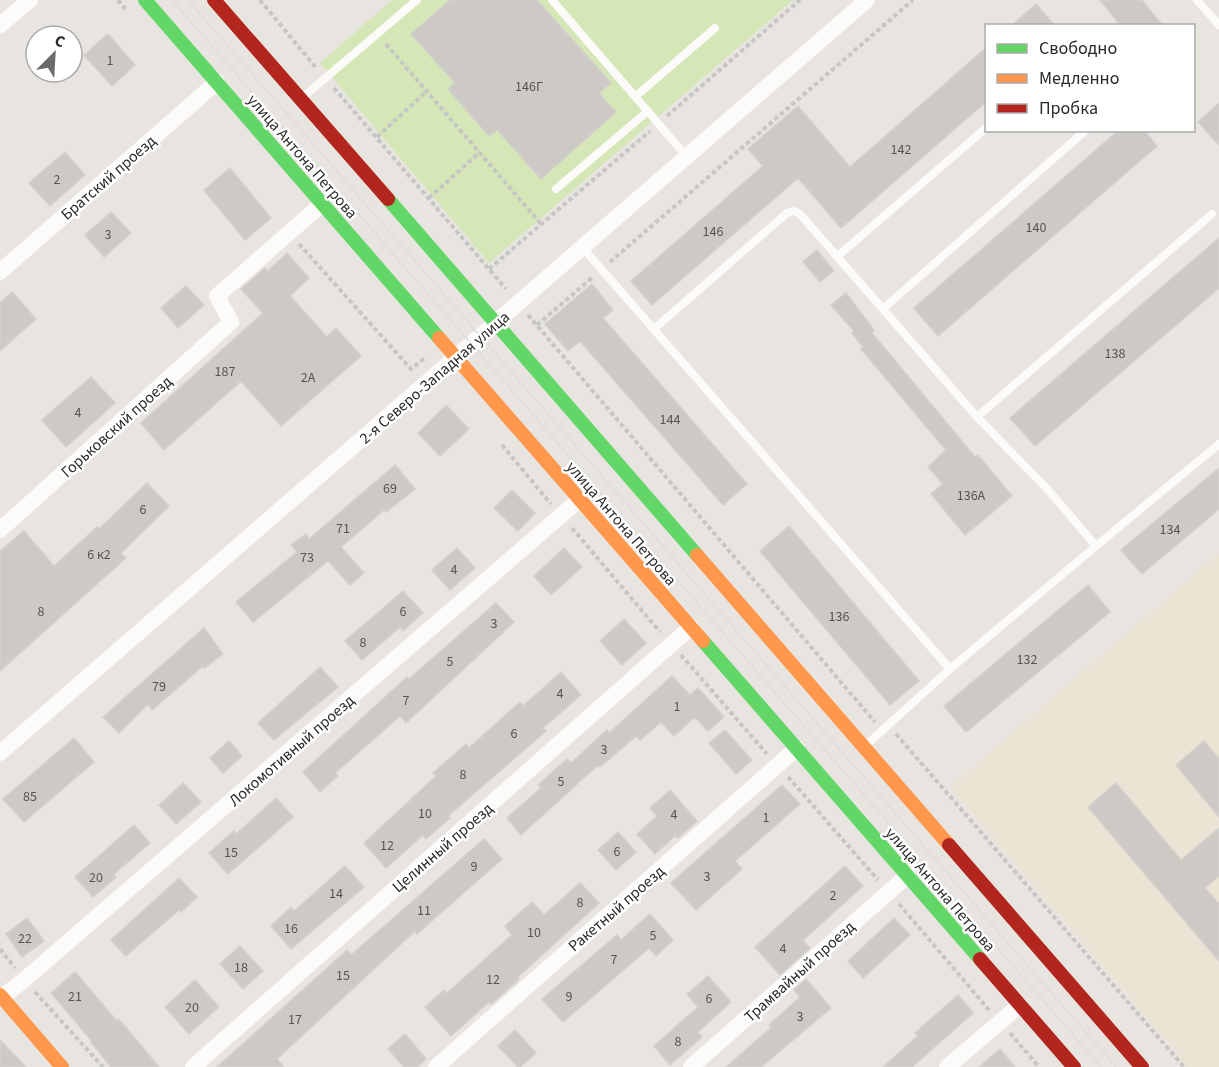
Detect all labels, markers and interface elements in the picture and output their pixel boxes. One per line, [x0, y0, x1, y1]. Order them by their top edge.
north arrow [24, 24, 84, 84]
legend [985, 24, 1195, 132]
text: С [51, 29, 68, 53]
text: Свободно [1039, 36, 1117, 61]
house number: 1 [107, 51, 114, 71]
text: Медленно [1039, 66, 1119, 91]
house number: 146Г [515, 77, 543, 97]
street label: улица Антона Петрова [242, 90, 362, 224]
text: Пробка [1039, 96, 1098, 121]
street label: Братский проезд [56, 130, 161, 225]
house number: 142 [891, 140, 911, 160]
house number: 2 [54, 170, 61, 190]
house number: 140 [1026, 218, 1046, 238]
house number: 146 [703, 222, 723, 242]
house number: 3 [105, 225, 112, 245]
street label: 2-я Северо-Западная улица [355, 306, 514, 449]
house number: 138 [1105, 344, 1125, 364]
house number: 187 [215, 362, 235, 382]
house number: 2А [301, 368, 316, 388]
street label: Горьковский проезд [56, 370, 177, 483]
house number: 4 [75, 403, 82, 423]
house number: 144 [660, 410, 680, 430]
street label: улица Антона Петрова [561, 457, 681, 591]
house number: 69 [383, 479, 397, 499]
house number: 136А [957, 486, 986, 506]
house number: 6 [140, 500, 147, 520]
house number: 71 [336, 519, 350, 539]
house number: 134 [1160, 520, 1180, 540]
house number: 6 к2 [87, 545, 111, 565]
house number: 73 [300, 548, 314, 568]
house number: 4 [451, 560, 458, 580]
house number: 8 [38, 602, 45, 622]
house number: 6 [400, 602, 407, 622]
house number: 136 [829, 607, 849, 627]
house number: 3 [491, 614, 498, 634]
house number: 8 [360, 633, 367, 653]
house number: 132 [1017, 650, 1037, 670]
house number: 5 [447, 652, 454, 672]
house number: 79 [152, 677, 166, 697]
house number: 4 [557, 684, 564, 704]
street label: Локомотивный проезд [224, 690, 360, 812]
house number: 7 [403, 691, 410, 711]
house number: 1 [674, 697, 681, 717]
house number: 6 [511, 724, 518, 744]
house number: 3 [601, 740, 608, 760]
house number: 8 [460, 765, 467, 785]
house number: 5 [558, 772, 565, 792]
house number: 85 [23, 787, 37, 807]
street label: Целинный проезд [388, 797, 498, 898]
house number: 10 [418, 804, 432, 824]
house number: 4 [671, 805, 678, 825]
house number: 1 [763, 808, 770, 828]
street label: улица Антона Петрова [880, 823, 1000, 957]
house number: 12 [380, 836, 394, 856]
house number: 6 [614, 842, 621, 862]
house number: 15 [224, 843, 238, 863]
house number: 9 [471, 857, 478, 877]
street label: Ракетный проезд [564, 860, 670, 957]
house number: 3 [704, 867, 711, 887]
house number: 20 [89, 868, 103, 888]
house number: 14 [329, 884, 343, 904]
house number: 2 [830, 886, 837, 906]
house number: 8 [577, 893, 584, 913]
house number: 11 [417, 901, 431, 921]
street label: Трамвайный проезд [740, 916, 860, 1027]
house number: 16 [284, 919, 298, 939]
house number: 10 [527, 923, 541, 943]
house number: 5 [650, 926, 657, 946]
house number: 22 [18, 929, 32, 949]
house number: 4 [780, 939, 787, 959]
house number: 7 [611, 950, 618, 970]
house number: 18 [234, 958, 248, 978]
house number: 15 [336, 966, 350, 986]
house number: 12 [486, 970, 500, 990]
house number: 21 [68, 987, 82, 1007]
house number: 9 [566, 987, 573, 1007]
house number: 6 [706, 989, 713, 1009]
house number: 20 [185, 998, 199, 1018]
house number: 3 [797, 1007, 804, 1027]
house number: 17 [288, 1010, 302, 1030]
house number: 8 [675, 1032, 682, 1052]

